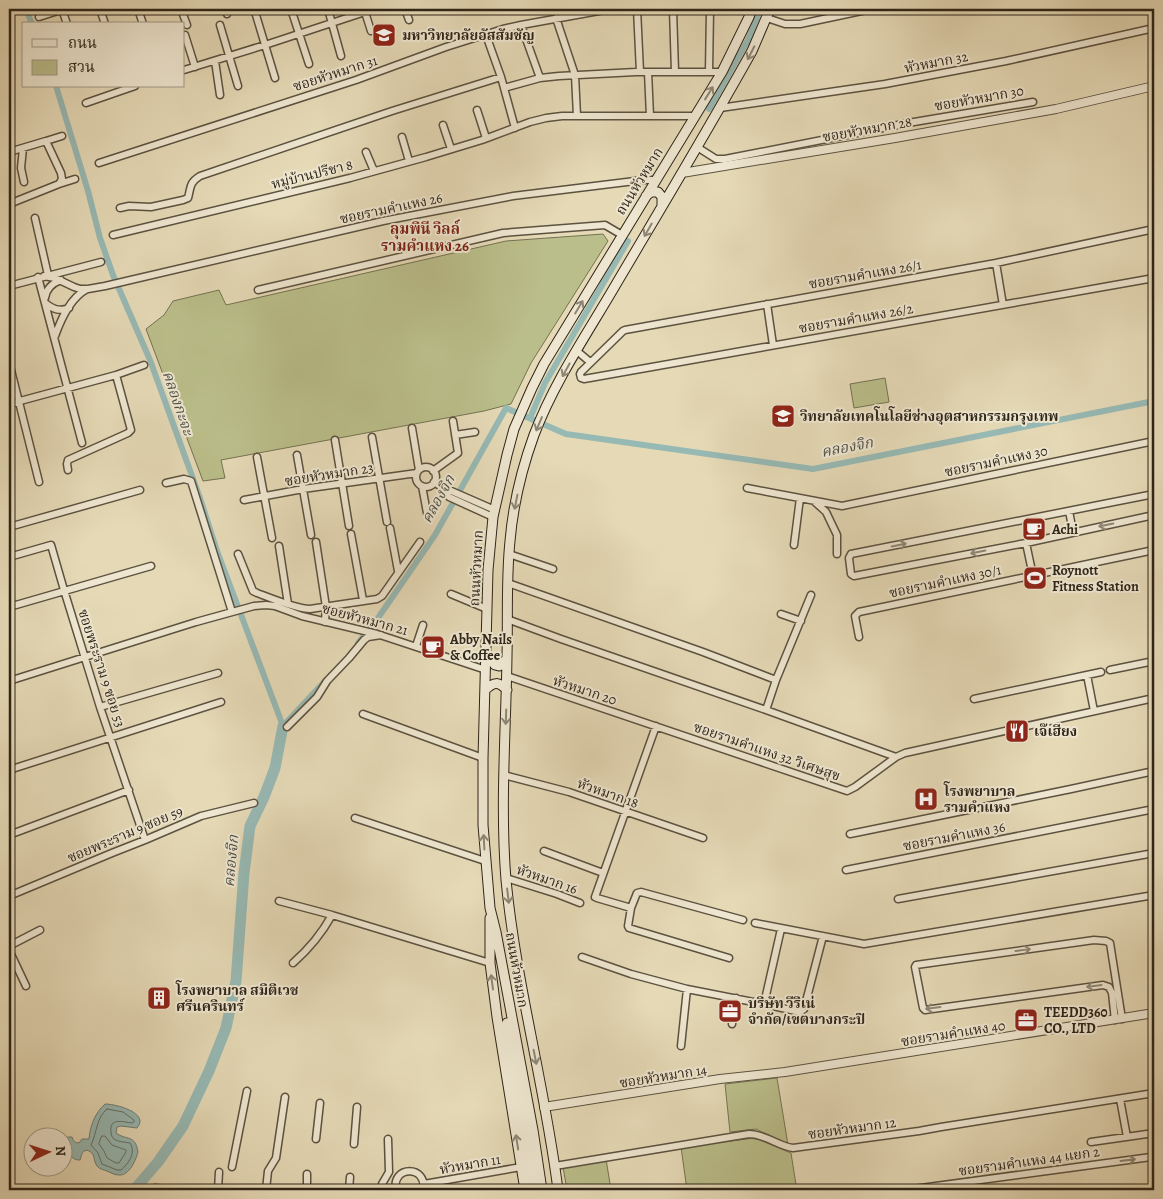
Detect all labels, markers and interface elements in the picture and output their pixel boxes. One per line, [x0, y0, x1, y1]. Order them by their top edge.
legend [22, 22, 185, 88]
school or university icon: มหาวิทยาลัยอัสสัมชัญ [371, 22, 397, 48]
place label: มหาวิทยาลัยอัสสัมชัญ [402, 26, 535, 45]
text: ถนน [68, 33, 97, 53]
one-way arrow [746, 46, 756, 61]
street label: หัวหมาก 32 [903, 47, 970, 78]
street label: ซอยหัวหมาก 31 [290, 51, 380, 96]
text: สวน [68, 57, 95, 77]
street label: ซอยหัวหมาก 30 [933, 81, 1025, 116]
one-way arrow [705, 87, 715, 101]
street label: ซอยหัวหมาก 28 [821, 112, 914, 147]
street label: ถนนหัวหมาก [611, 144, 668, 219]
street label: หมู่บ้านปรีชา 8 [269, 155, 355, 194]
street label: ซอยรามคำแหง 26 [338, 188, 444, 229]
district label: ลุมพินี วิลล์ รามคำแหง 26 [381, 219, 469, 256]
one-way arrow [643, 222, 653, 237]
street label: ซอยรามคำแหง 26/1 [807, 255, 923, 294]
street label: ซอยรามคำแหง 26/2 [797, 299, 915, 338]
one-way arrow [574, 300, 584, 314]
one-way arrow [561, 363, 571, 378]
water label: คลองกะจะ [158, 368, 199, 440]
school or university icon: วิทยาลัยเทคโนโลยีช่างอุตสาหกรรมกรุงเทพ [770, 403, 796, 429]
place label: วิทยาลัยเทคโนโลยีช่างอุตสาหกรรมกรุงเทพ [800, 406, 1059, 426]
one-way arrow [534, 416, 543, 431]
water label: คลองจิก [819, 432, 875, 462]
street label: ซอยรามคำแหง 30 [943, 441, 1049, 482]
street label: ซอยหัวหมาก 23 [283, 458, 375, 491]
water label: คลองจิก [417, 470, 460, 527]
one-way arrow [511, 494, 521, 510]
cafe icon: Achi [1021, 516, 1047, 542]
place label: Achi [1051, 520, 1078, 539]
one-way arrow [1099, 521, 1115, 530]
street label: ถนนหัวหมาก [465, 529, 488, 607]
one-way arrow [890, 539, 906, 549]
one-way arrow [970, 548, 986, 557]
street label: ซอยรามคำแหง 30/1 [887, 560, 1003, 603]
place label: Roynott Fitness Station [1052, 561, 1139, 596]
sports icon: Roynott Fitness Station [1022, 565, 1048, 591]
street label: ซอยหัวหมาก 21 [320, 599, 410, 640]
street label: ซอยพระราม 9 ซอย 53 [73, 607, 130, 730]
place label: Abby Nails & Coffee [449, 630, 512, 665]
cafe icon: Abby Nails & Coffee [420, 634, 446, 660]
street label: หัวหมาก 20 [550, 671, 619, 710]
one-way arrow [501, 708, 510, 724]
street label: ซอยรามคำแหง 32 วิเศษสุข [691, 717, 843, 786]
restaurant icon: เจ๊เฮียง [1004, 718, 1030, 744]
place label: เจ๊เฮียง [1034, 722, 1077, 741]
street label: หัวหมาก 18 [575, 774, 641, 813]
place label: โรงพยาบาล รามคำแหง [943, 781, 1015, 817]
hospital icon: โรงพยาบาล รามคำแหง [913, 786, 939, 812]
street label: ซอยพระราม 9 ซอย 59 [64, 802, 186, 867]
street label: ซอยรามคำแหง 36 [901, 817, 1007, 856]
water label: คลองจิก [219, 833, 243, 888]
one-way arrow [480, 834, 489, 850]
street label: หัวหมาก 16 [514, 860, 580, 899]
one-way arrow [503, 888, 513, 904]
street label: ถนนหัวหมาก [501, 931, 532, 1009]
one-way arrow [1014, 945, 1030, 955]
one-way arrow [487, 974, 497, 990]
place label: โรงพยาบาล สมิติเวช ศรีนครินทร์ [175, 980, 299, 1016]
one-way arrow [1087, 981, 1103, 991]
building icon: โรงพยาบาล สมิติเวช ศรีนครินทร์ [146, 985, 172, 1011]
place label: บริษัท วีริเน่ จำกัด/เขตบางกระปิ [748, 994, 865, 1029]
office icon: บริษัท วีริเน่ จำกัด/เขตบางกระปิ [717, 998, 743, 1024]
place label: TEEDD360 CO., LTD [1044, 1003, 1108, 1038]
one-way arrow [926, 1004, 942, 1014]
office icon: TEEDD360 CO., LTD [1013, 1007, 1039, 1033]
street label: ซอยรามคำแหง 40 [900, 1016, 1007, 1051]
one-way arrow [531, 1048, 541, 1064]
street label: ซอยหัวหมาก 14 [618, 1060, 708, 1093]
street label: ซอยหัวหมาก 12 [807, 1113, 898, 1144]
north arrow [22, 1126, 72, 1176]
one-way arrow [512, 1134, 522, 1150]
street label: ซอยรามคำแหง 44 แยก 2 [957, 1142, 1101, 1181]
text: N [51, 1145, 70, 1157]
street label: หัวหมาก 11 [438, 1150, 502, 1179]
one-way arrow [1119, 1155, 1135, 1165]

